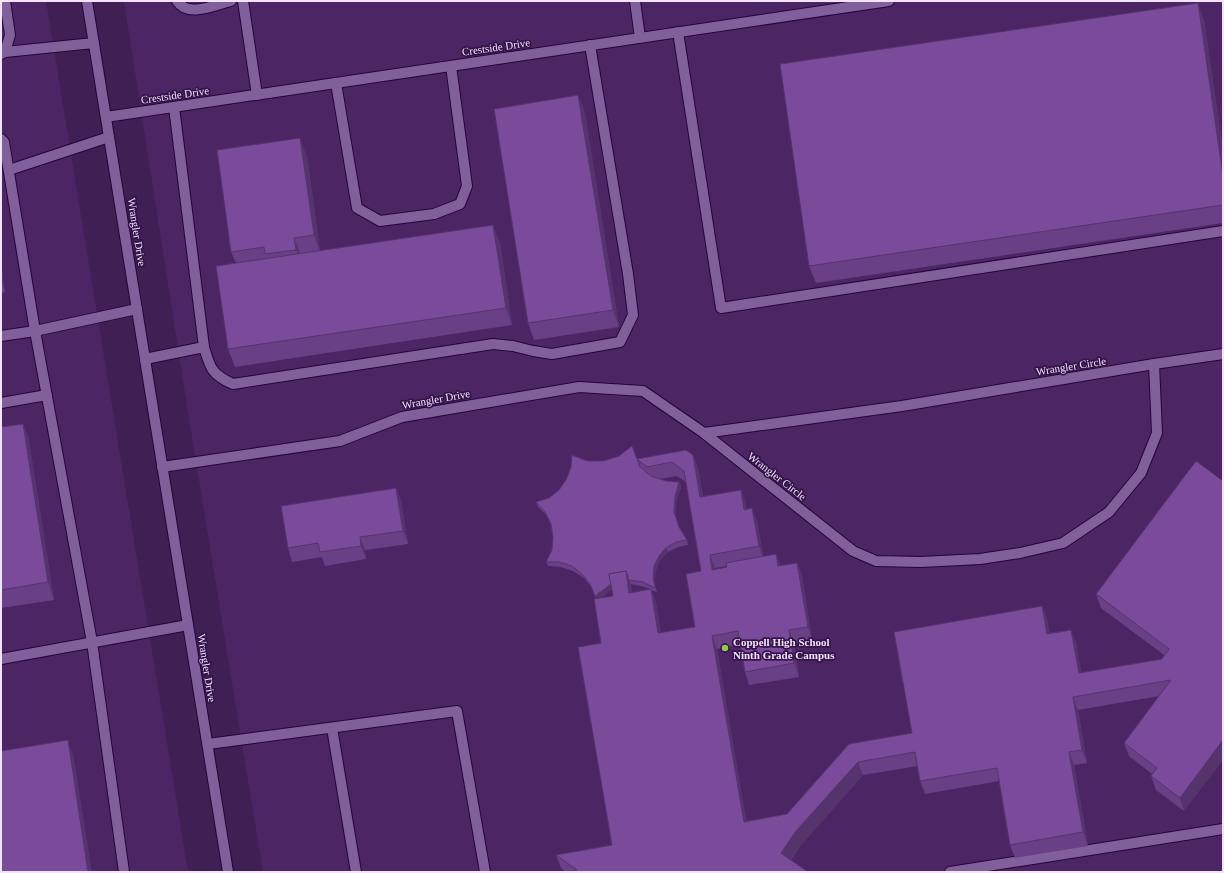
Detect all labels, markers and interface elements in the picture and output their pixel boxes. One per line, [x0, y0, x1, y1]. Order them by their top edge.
street label: Crestside Drive [461, 36, 531, 58]
street label: Crestside Drive [140, 84, 210, 106]
street label: Wrangler Drive [126, 197, 148, 267]
street label: Wrangler Circle [1035, 355, 1107, 377]
street label: Wrangler Drive [401, 387, 471, 411]
street label: Wrangler Circle [745, 450, 809, 503]
street label: Wrangler Drive [196, 633, 218, 703]
place label: Coppell High School Ninth Grade Campus [733, 636, 835, 661]
marker: Coppell High School Ninth Grade Campus [720, 643, 730, 653]

